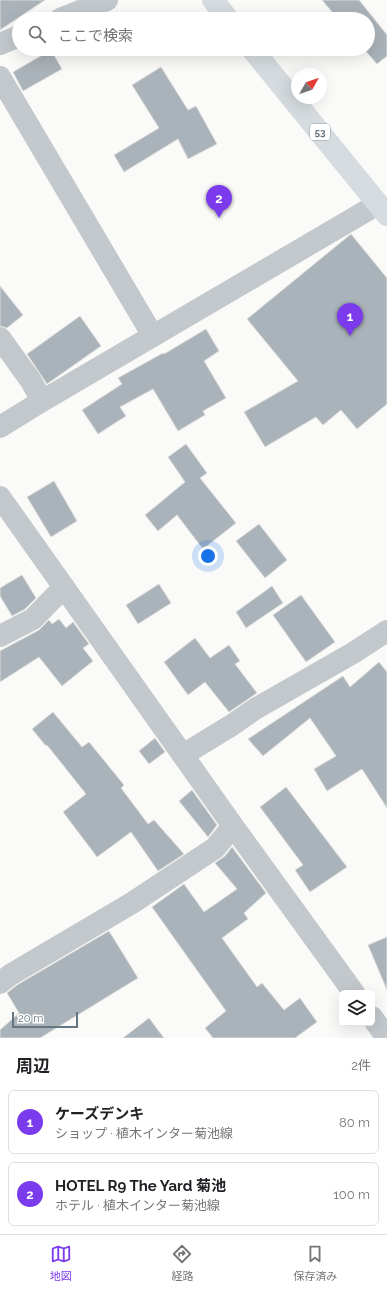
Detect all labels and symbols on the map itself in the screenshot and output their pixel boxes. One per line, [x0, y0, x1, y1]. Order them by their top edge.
north arrow [291, 68, 327, 104]
road number: 53 [310, 124, 330, 140]
pin: 2 [206, 185, 232, 218]
pin: 1 [337, 303, 363, 336]
your location [198, 546, 218, 566]
scale bar [12, 1010, 78, 1029]

